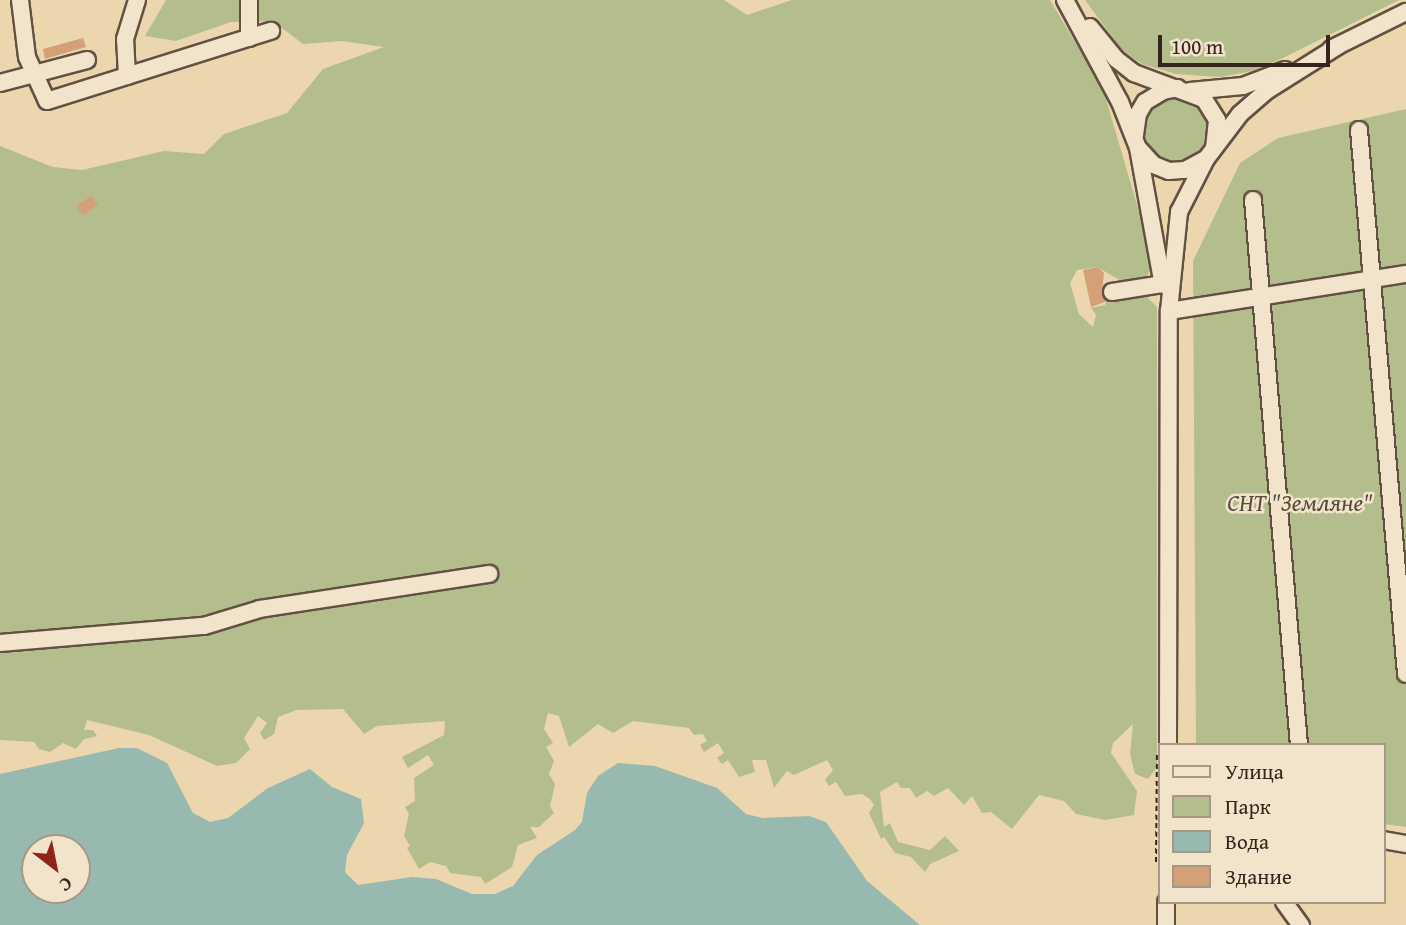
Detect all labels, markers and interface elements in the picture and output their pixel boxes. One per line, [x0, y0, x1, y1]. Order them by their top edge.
scale bar [1161, 21, 1332, 65]
text: 100 m [1171, 31, 1223, 62]
park label: СНТ "Земляне" [1227, 489, 1373, 517]
legend [1158, 743, 1385, 904]
text: Улица [1225, 756, 1284, 787]
text: Парк [1225, 791, 1271, 822]
text: Вода [1225, 826, 1269, 857]
north arrow [21, 834, 91, 904]
text: Здание [1225, 861, 1292, 892]
text: С [54, 870, 78, 900]

